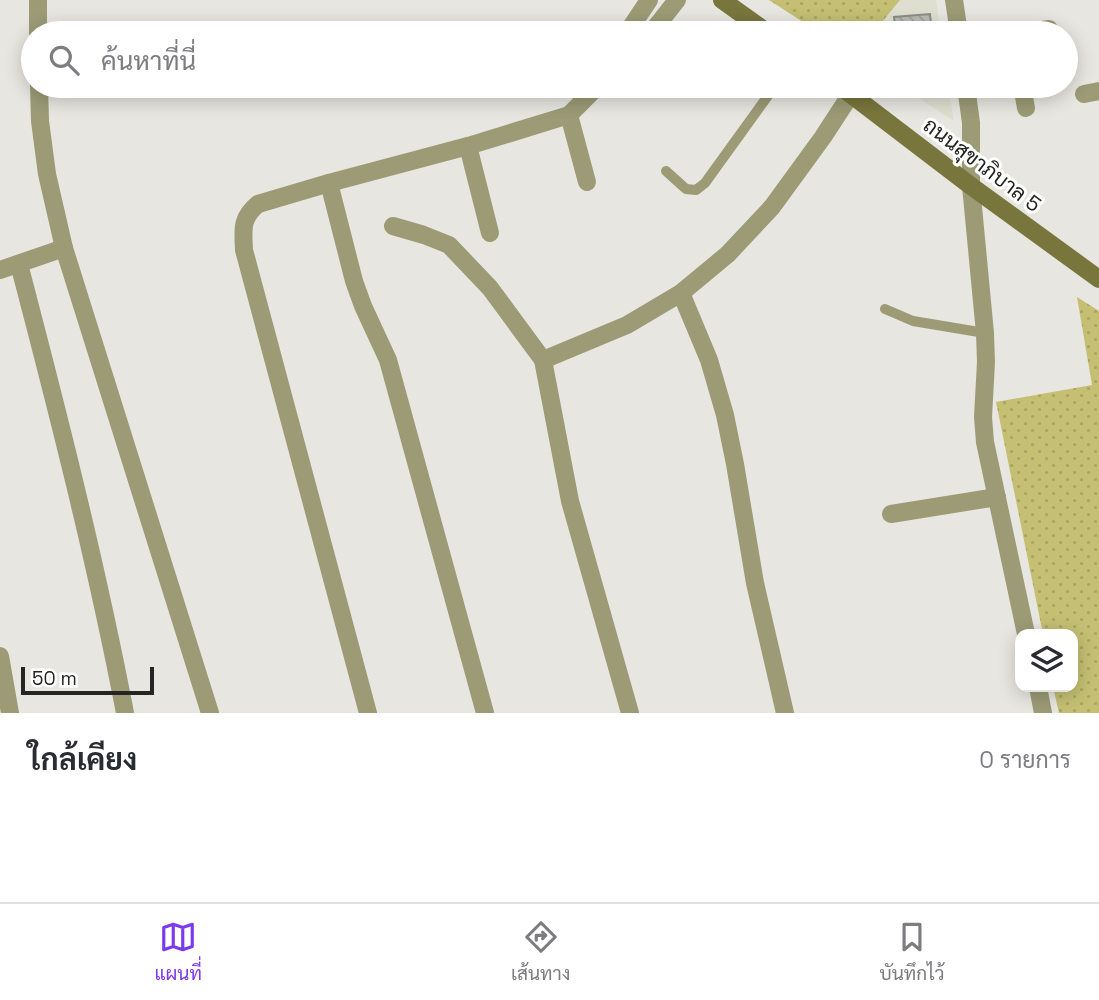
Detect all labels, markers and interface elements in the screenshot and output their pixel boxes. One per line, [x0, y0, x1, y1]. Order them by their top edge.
search box [21, 21, 1078, 98]
icon: search [45, 41, 83, 79]
text: ค้นหาที่นี่ [101, 44, 196, 78]
street label: ถนนสุขาภิบาล 5 [917, 112, 1047, 218]
map controls [1015, 629, 1078, 692]
button: layers [1015, 629, 1078, 692]
scale bar [21, 664, 154, 696]
text: 50 m [32, 666, 77, 691]
text: ใกล้เคียง [28, 740, 137, 779]
text: 0 รายการ [979, 745, 1071, 775]
tab: แผนที่ [155, 918, 202, 986]
tab: เส้นทาง [511, 918, 570, 986]
tab: บันทึกไว้ [879, 918, 944, 986]

